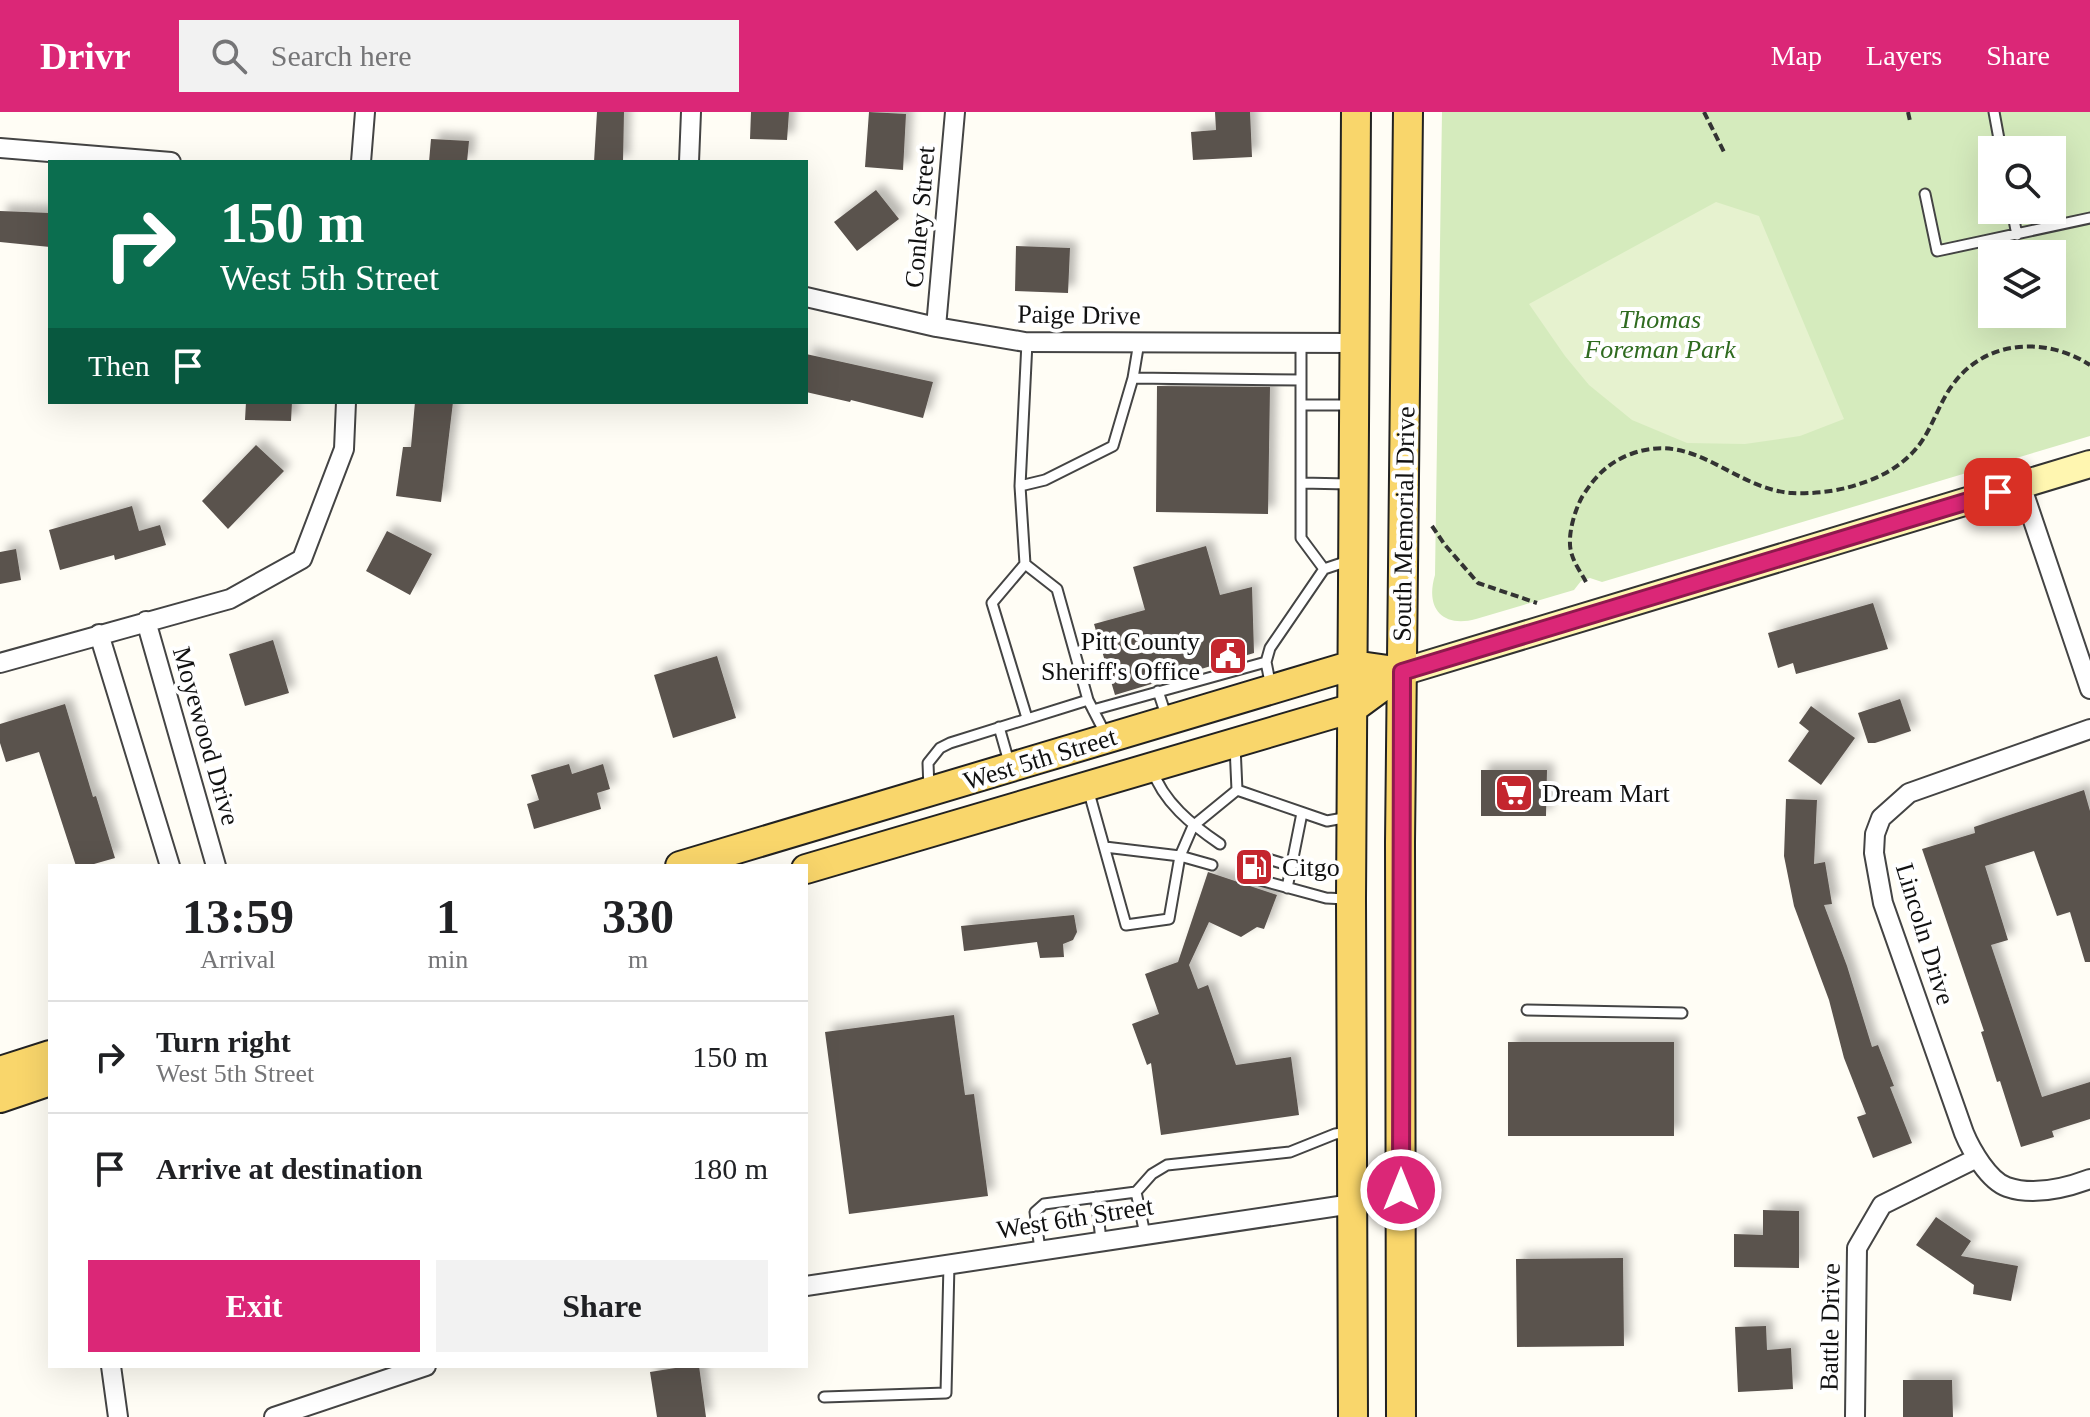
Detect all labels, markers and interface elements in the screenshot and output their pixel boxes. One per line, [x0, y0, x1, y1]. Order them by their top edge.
search box [179, 20, 739, 92]
icon: search [207, 34, 251, 78]
text: Drivr [40, 35, 131, 77]
text: Search here [271, 39, 411, 72]
text: Map [1771, 40, 1822, 71]
text: Layers [1866, 40, 1942, 71]
text: Share [1986, 40, 2050, 71]
map controls [1978, 136, 2066, 328]
button: search [1978, 136, 2066, 224]
street label: Conley Street [899, 144, 941, 289]
icon: right [88, 192, 192, 296]
text: 150 m [220, 192, 365, 254]
button: layers [1978, 240, 2066, 328]
text: West 5th Street [220, 258, 439, 298]
street label: Paige Drive [1017, 299, 1141, 331]
park label: Thomas Foreman Park [1583, 305, 1736, 364]
icon: arrive [166, 344, 210, 388]
text: Then [88, 349, 150, 382]
street label: South Memorial Drive [1387, 406, 1421, 642]
pin [1964, 458, 2032, 526]
icon: arrive [1976, 470, 2020, 514]
place label: Pitt County Sheriff's Office [1041, 627, 1200, 686]
public building icon: Pitt County Sheriff's Office [1207, 635, 1249, 677]
street label: Moyewood Drive [167, 643, 245, 829]
street label: West 5th Street [960, 722, 1121, 796]
supermarket icon: Dream Mart [1493, 772, 1535, 814]
place label: Dream Mart [1542, 779, 1671, 808]
fuel station icon: Citgo [1233, 846, 1275, 888]
place label: Citgo [1282, 853, 1340, 882]
street label: Lincoln Drive [1890, 860, 1960, 1008]
text: 13:59 [182, 890, 294, 943]
text: 1 [436, 890, 460, 943]
text: 330 [602, 890, 674, 943]
text: Arrival [200, 945, 275, 974]
text: min [428, 945, 468, 974]
text: m [628, 945, 648, 974]
text: Turn right [156, 1025, 291, 1058]
icon: right [88, 1035, 132, 1079]
text: 150 m [692, 1040, 768, 1073]
text: West 5th Street [156, 1059, 314, 1088]
icon: arrive [88, 1147, 132, 1191]
position arrow [1359, 1148, 1443, 1232]
text: Arrive at destination [156, 1152, 423, 1185]
text: 180 m [692, 1152, 768, 1185]
street label: West 6th Street [995, 1191, 1156, 1245]
button: Exit [88, 1260, 420, 1352]
button: Share [436, 1260, 768, 1352]
street label: Battle Drive [1814, 1263, 1846, 1391]

